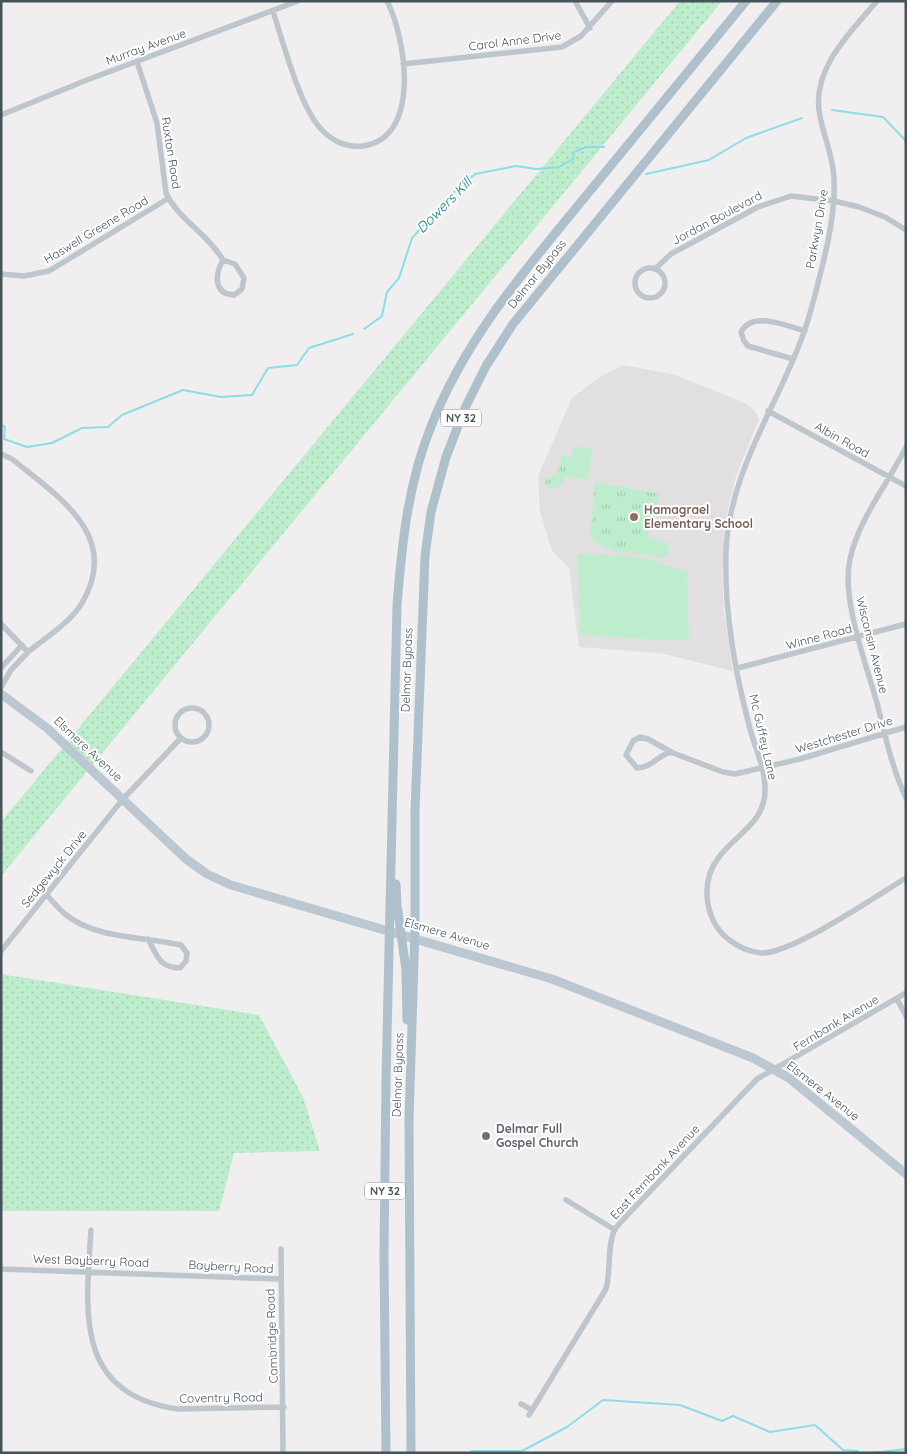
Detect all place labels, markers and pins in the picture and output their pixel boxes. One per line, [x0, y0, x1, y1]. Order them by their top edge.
place label: Hamagrael Elementary School [644, 502, 753, 531]
marker: Hamagrael Elementary School [628, 511, 640, 523]
place label: Delmar Full Gospel Church [496, 1121, 579, 1150]
marker: Delmar Full Gospel Church [480, 1130, 492, 1142]

